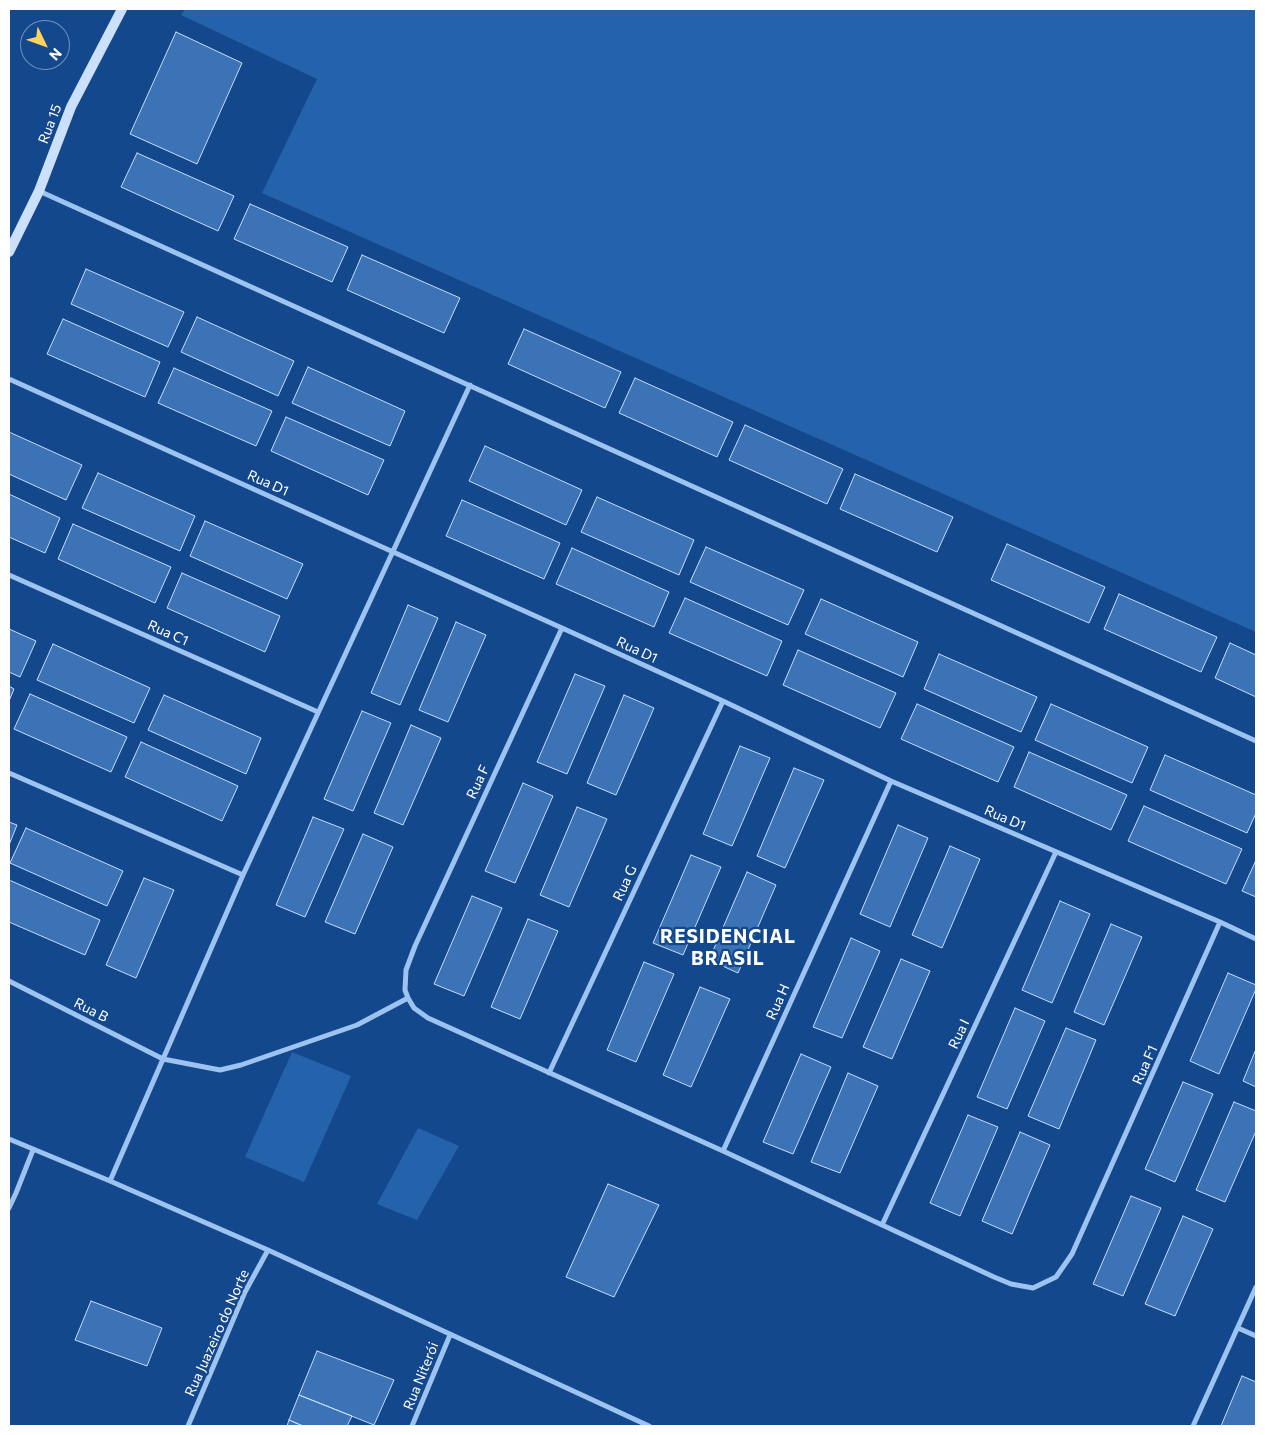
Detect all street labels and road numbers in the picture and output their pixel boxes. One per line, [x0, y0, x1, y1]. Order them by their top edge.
street label: Rua 15 [35, 102, 65, 146]
street label: Rua D1 [245, 466, 291, 500]
street label: Rua C1 [145, 617, 191, 649]
street label: Rua D1 [614, 633, 660, 667]
street label: Rua F [463, 763, 493, 801]
street label: Rua D1 [982, 802, 1028, 834]
street label: Rua G [609, 863, 641, 903]
street label: Rua H [763, 981, 793, 1023]
street label: Rua B [71, 994, 111, 1026]
street label: Rua I [945, 1016, 973, 1052]
street label: Rua F1 [1129, 1043, 1161, 1087]
street label: Rua Juazeiro do Norte [181, 1267, 253, 1399]
street label: Rua Niterói [400, 1340, 442, 1412]

